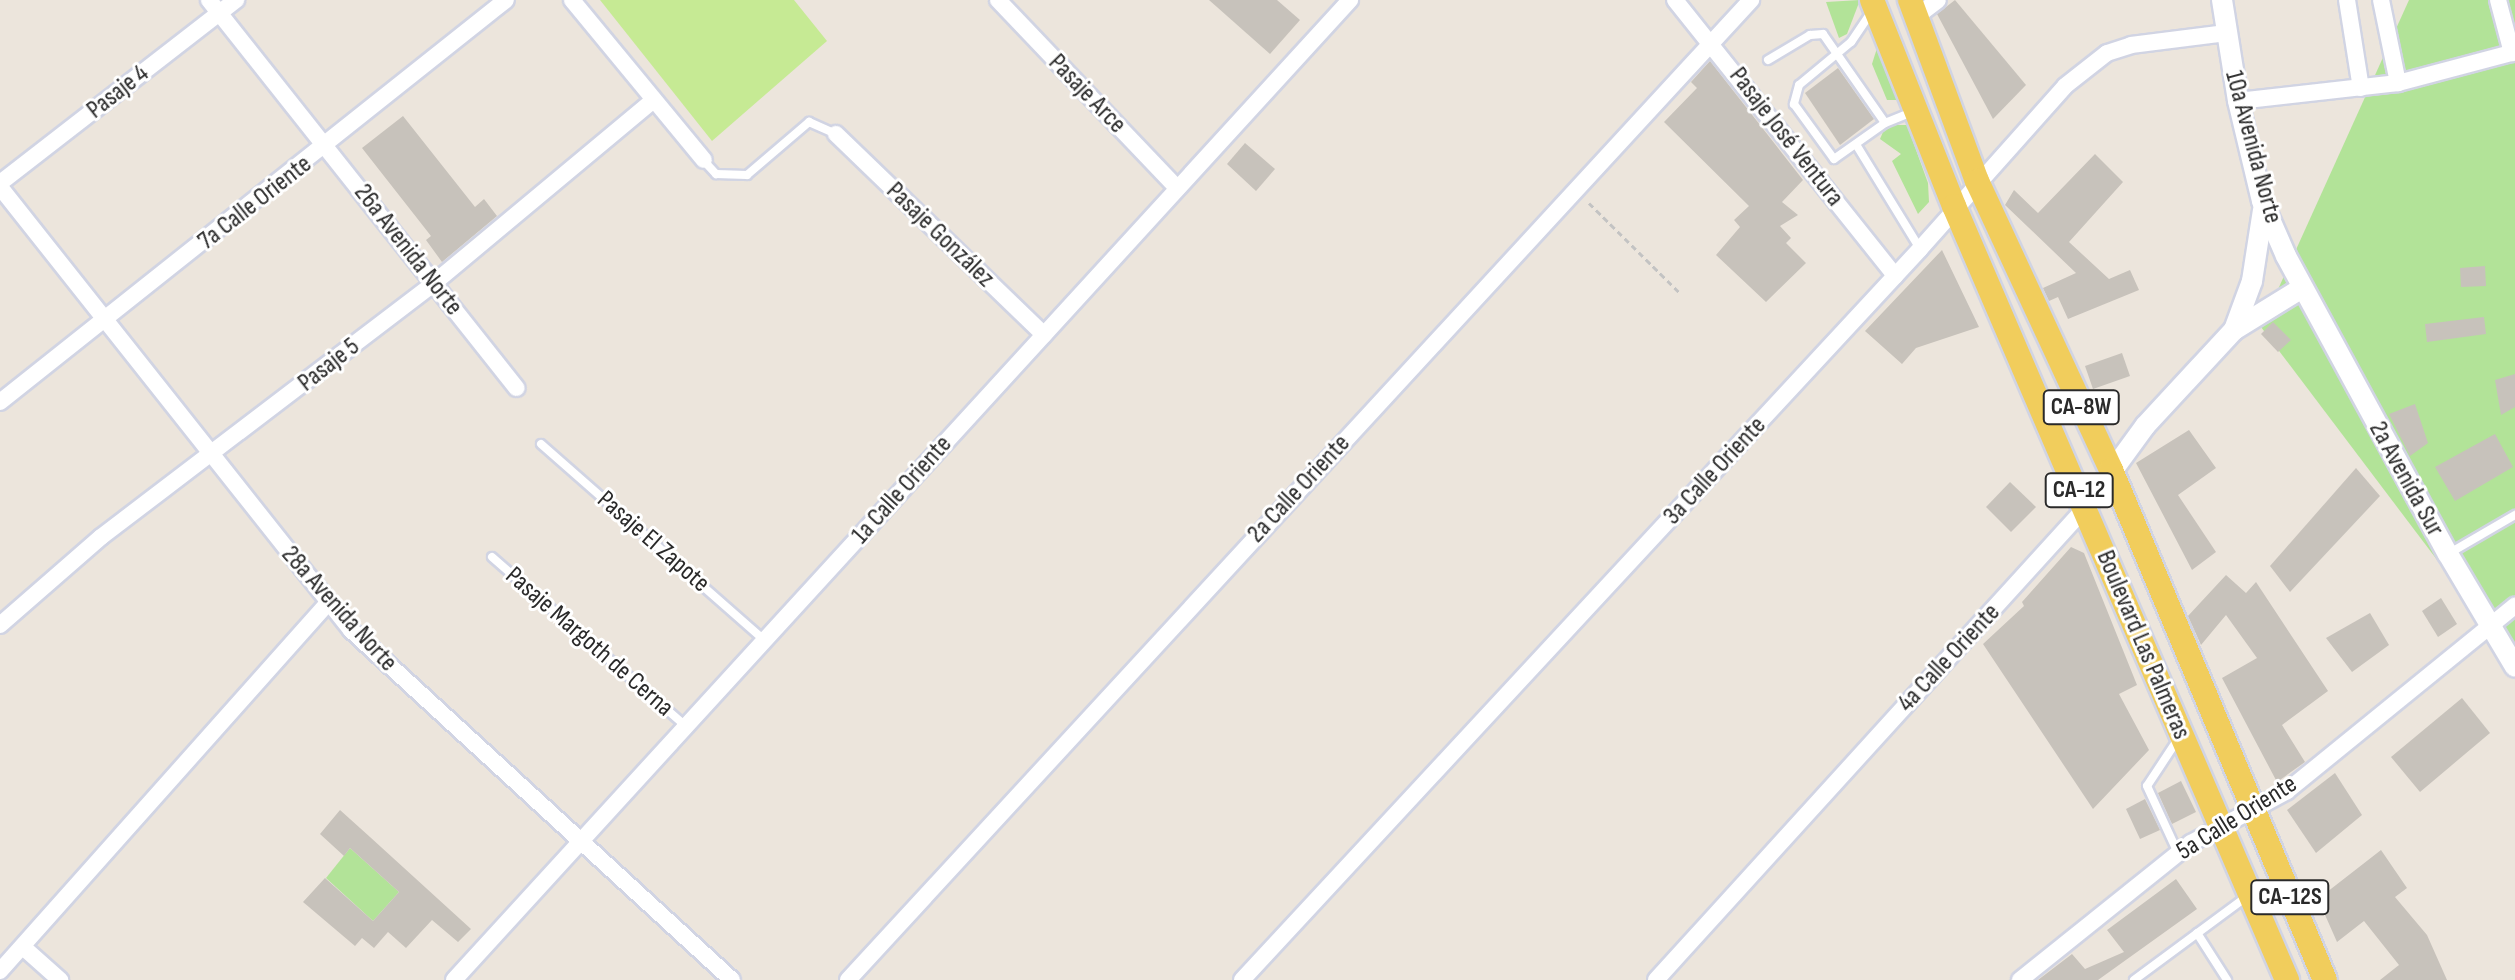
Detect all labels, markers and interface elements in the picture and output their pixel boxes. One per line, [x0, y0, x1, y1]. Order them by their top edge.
street label: Pasaje Arce [1042, 48, 1132, 140]
street label: Pasaje 4 [81, 58, 155, 126]
street label: Pasaje José Ventura [1722, 61, 1850, 213]
street label: 10a Avenida Norte [2218, 67, 2288, 227]
street label: 7a Calle Oriente [192, 149, 318, 257]
street label: Pasaje González [880, 176, 1000, 294]
street label: 26a Avenida Norte [347, 178, 469, 322]
street label: Pasaje 5 [292, 331, 366, 399]
road number: CA-8W [2041, 387, 2121, 427]
street label: 3a Calle Oriente [1657, 410, 1773, 532]
street label: 2a Avenida Sur [2362, 416, 2450, 542]
street label: 1a Calle Oriente [845, 429, 959, 551]
street label: 2a Calle Oriente [1241, 429, 1357, 549]
road number: CA-12 [2043, 470, 2115, 510]
street label: Pasaje El Zapote [590, 485, 716, 599]
street label: 28a Avenida Norte [274, 540, 404, 678]
street label: Boulevard Las Palmeras [2089, 546, 2197, 744]
street label: Pasaje Margoth de Cerna [499, 561, 679, 723]
street label: 4a Calle Oriente [1891, 597, 2007, 719]
street label: 5a Calle Oriente [2171, 769, 2303, 867]
road number: CA-12S [2250, 877, 2330, 917]

